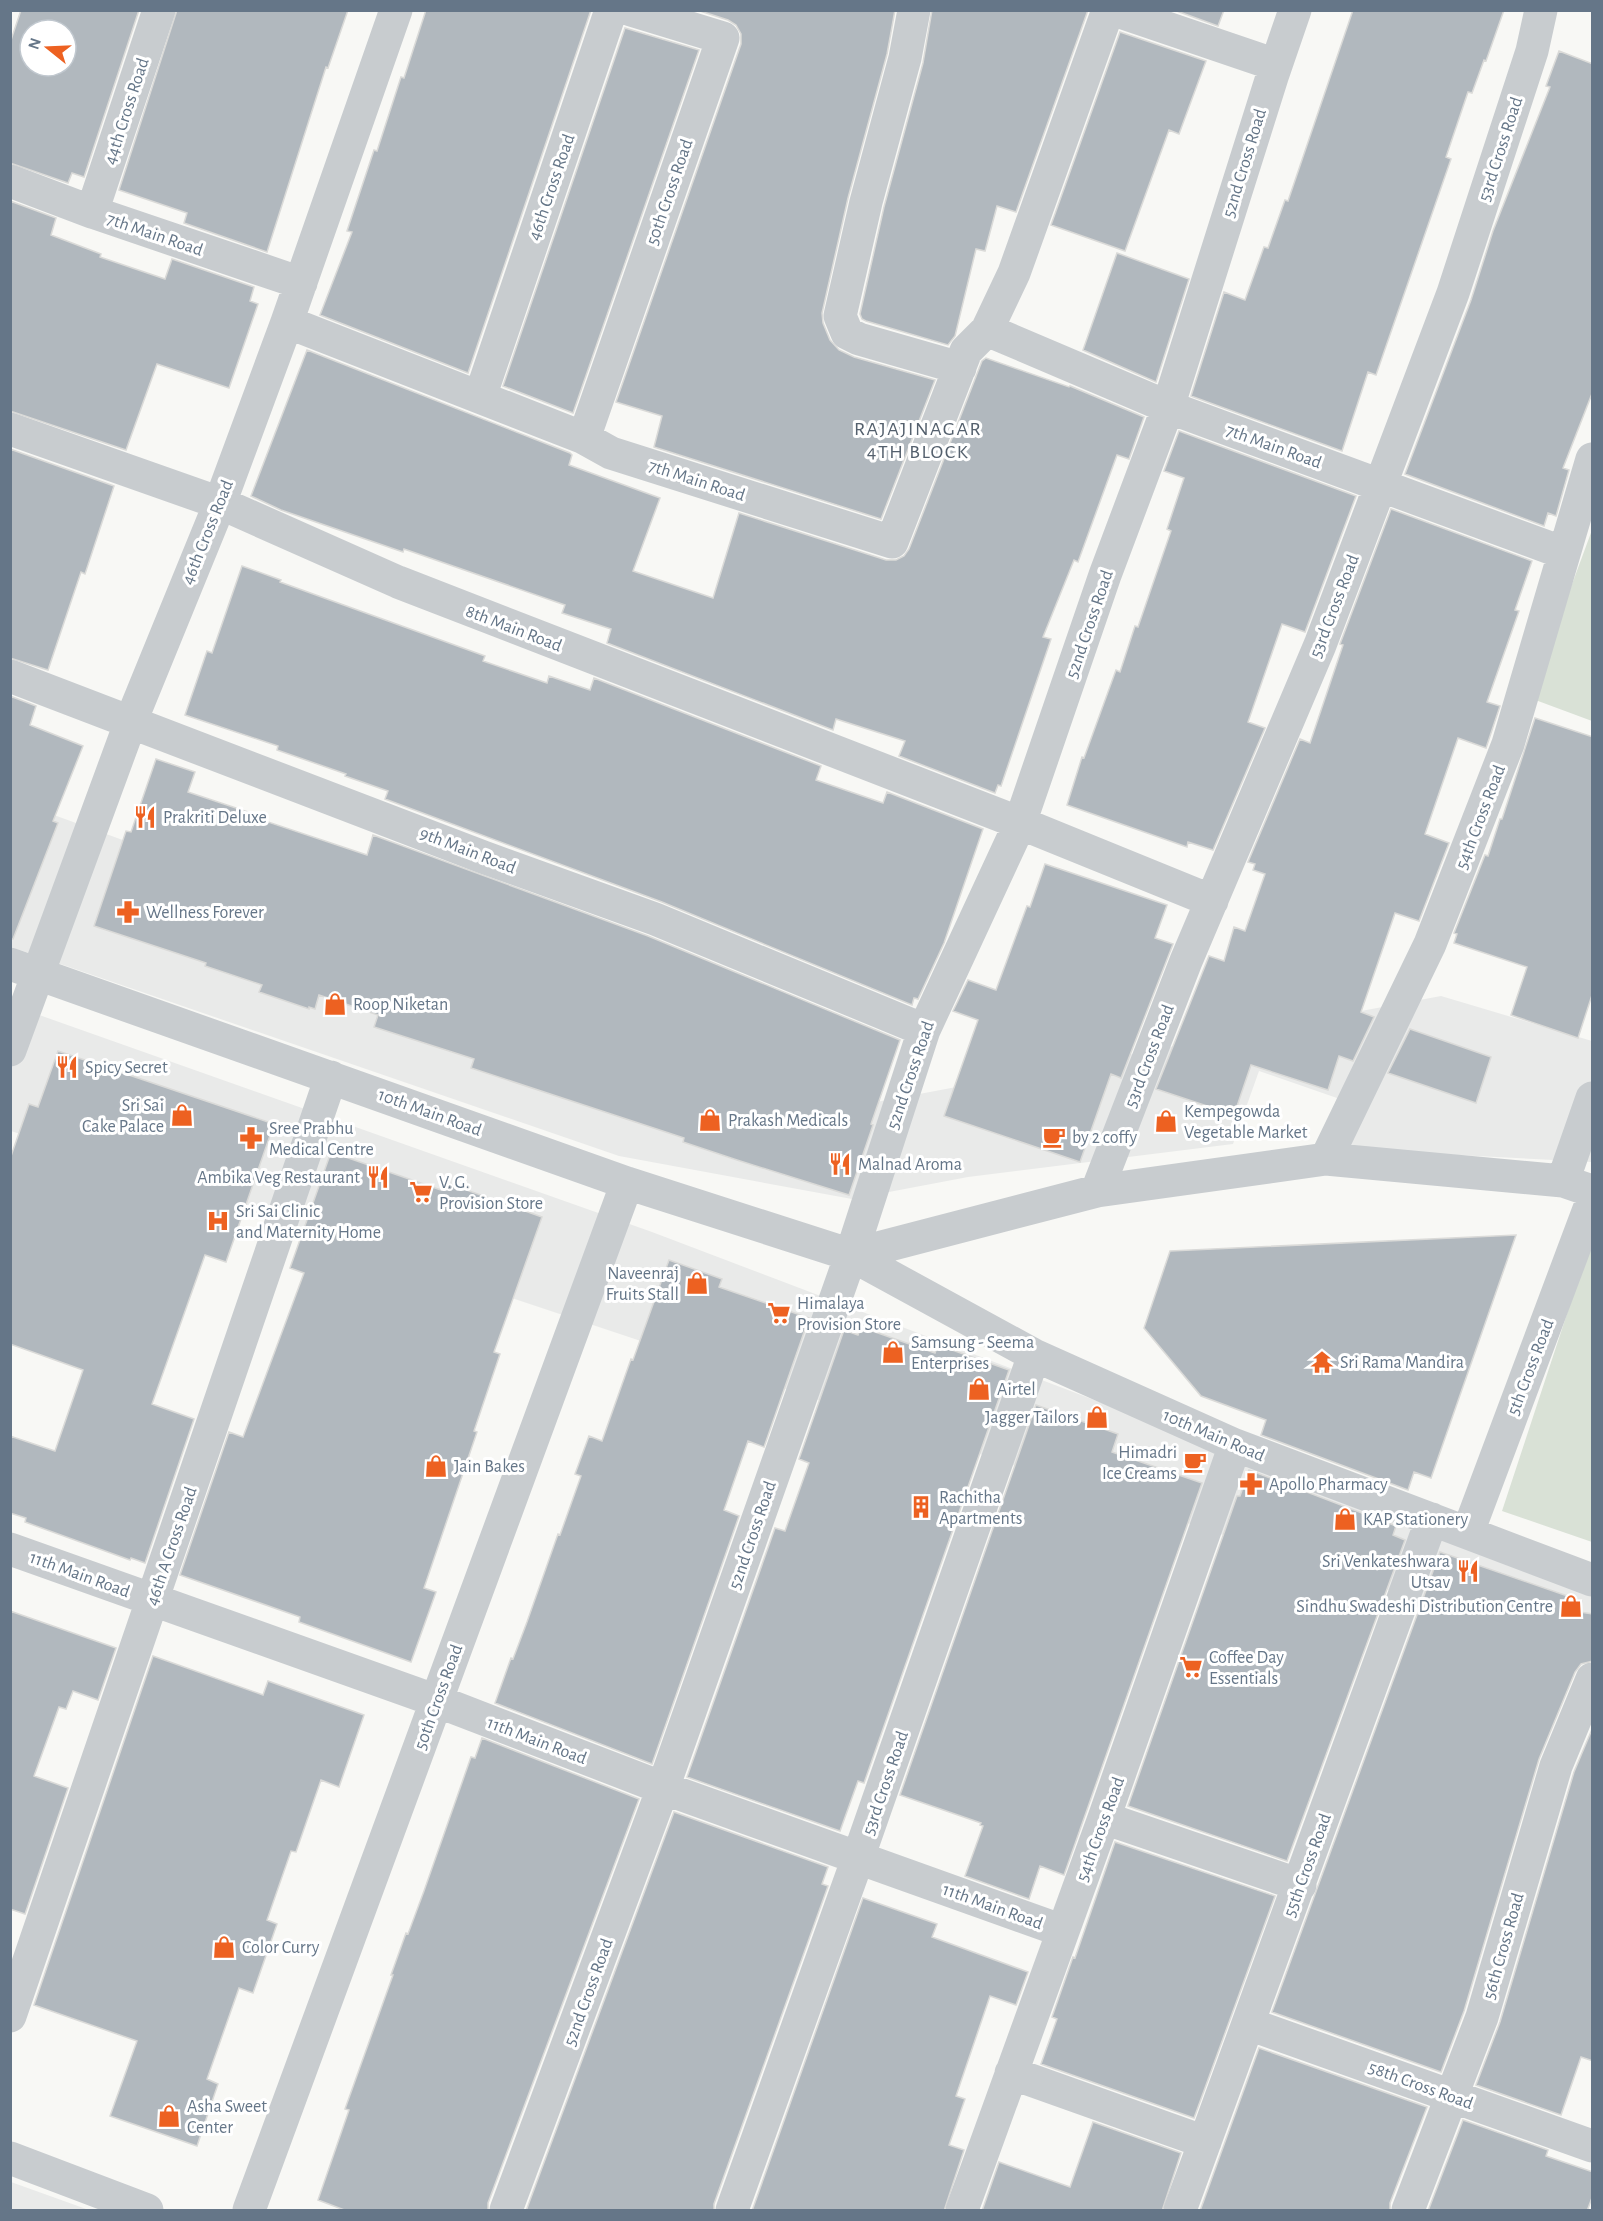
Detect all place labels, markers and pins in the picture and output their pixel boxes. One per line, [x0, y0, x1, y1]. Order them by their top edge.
restaurant icon: Prakriti Deluxe [132, 804, 158, 830]
place label: Prakriti Deluxe [163, 809, 267, 827]
pharmacy icon: Wellness Forever [115, 899, 141, 925]
place label: Wellness Forever [146, 904, 264, 922]
shop icon: Roop Niketan [322, 991, 348, 1017]
place label: Roop Niketan [353, 996, 448, 1014]
restaurant icon: Spicy Secret [54, 1054, 80, 1080]
place label: Spicy Secret [85, 1059, 168, 1077]
place label: Sri Sai Cake Palace [82, 1097, 164, 1136]
shop icon: Sri Sai Cake Palace [169, 1102, 195, 1128]
place label: Kempegowda Vegetable Market [1184, 1103, 1308, 1142]
shop icon: Prakash Medicals [697, 1107, 723, 1133]
shop icon: Kempegowda Vegetable Market [1153, 1108, 1179, 1134]
place label: Prakash Medicals [728, 1112, 848, 1130]
place label: Sree Prabhu Medical Centre [269, 1120, 374, 1159]
cafe icon: by 2 coffy [1041, 1124, 1067, 1150]
pharmacy icon: Sree Prabhu Medical Centre [238, 1125, 264, 1151]
place label: by 2 coffy [1072, 1129, 1137, 1147]
restaurant icon: Malnad Aroma [827, 1151, 853, 1177]
place label: Malnad Aroma [858, 1156, 962, 1174]
restaurant icon: Ambika Veg Restaurant [365, 1164, 391, 1190]
place label: Ambika Veg Restaurant [197, 1169, 360, 1187]
place label: V. G. Provision Store [439, 1174, 543, 1213]
supermarket icon: V. G. Provision Store [408, 1179, 434, 1205]
place label: Sri Sai Clinic and Maternity Home [236, 1203, 381, 1242]
hospital icon: Sri Sai Clinic and Maternity Home [205, 1208, 231, 1234]
place label: Naveenraj Fruits Stall [606, 1265, 679, 1304]
shop icon: Naveenraj Fruits Stall [684, 1270, 710, 1296]
place label: Himalaya Provision Store [797, 1295, 901, 1334]
supermarket icon: Himalaya Provision Store [766, 1300, 792, 1326]
place label: Samsung - Seema Enterprises [911, 1334, 1034, 1373]
shop icon: Samsung - Seema Enterprises [880, 1339, 906, 1365]
temple icon: Sri Rama Mandira [1309, 1349, 1335, 1375]
place label: Sri Rama Mandira [1340, 1354, 1464, 1372]
shop icon: Airtel [966, 1376, 992, 1402]
place label: Airtel [997, 1381, 1036, 1399]
shop icon: Jagger Tailors [1084, 1404, 1110, 1430]
place label: Jagger Tailors [985, 1409, 1079, 1427]
place label: Himadri Ice Creams [1102, 1444, 1177, 1483]
cafe icon: Himadri Ice Creams [1182, 1449, 1208, 1475]
shop icon: Jain Bakes [423, 1453, 449, 1479]
place label: Jain Bakes [454, 1458, 525, 1476]
pharmacy icon: Apollo Pharmacy [1238, 1471, 1264, 1497]
place label: Apollo Pharmacy [1269, 1476, 1388, 1494]
place label: Rachitha Apartments [939, 1489, 1022, 1528]
building icon: Rachitha Apartments [908, 1494, 934, 1520]
shop icon: KAP Stationery [1332, 1506, 1358, 1532]
place label: KAP Stationery [1363, 1511, 1468, 1529]
place label: Sri Venkateshwara Utsav [1322, 1553, 1450, 1592]
restaurant icon: Sri Venkateshwara Utsav [1455, 1558, 1481, 1584]
shop icon: Sindhu Swadeshi Distribution Centre [1558, 1593, 1584, 1619]
place label: Sindhu Swadeshi Distribution Centre [1296, 1598, 1553, 1616]
place label: Coffee Day Essentials [1209, 1649, 1284, 1688]
supermarket icon: Coffee Day Essentials [1178, 1654, 1204, 1680]
shop icon: Color Curry [211, 1934, 237, 1960]
place label: Color Curry [242, 1939, 320, 1957]
place label: Asha Sweet Center [187, 2098, 267, 2137]
shop icon: Asha Sweet Center [156, 2103, 182, 2129]

